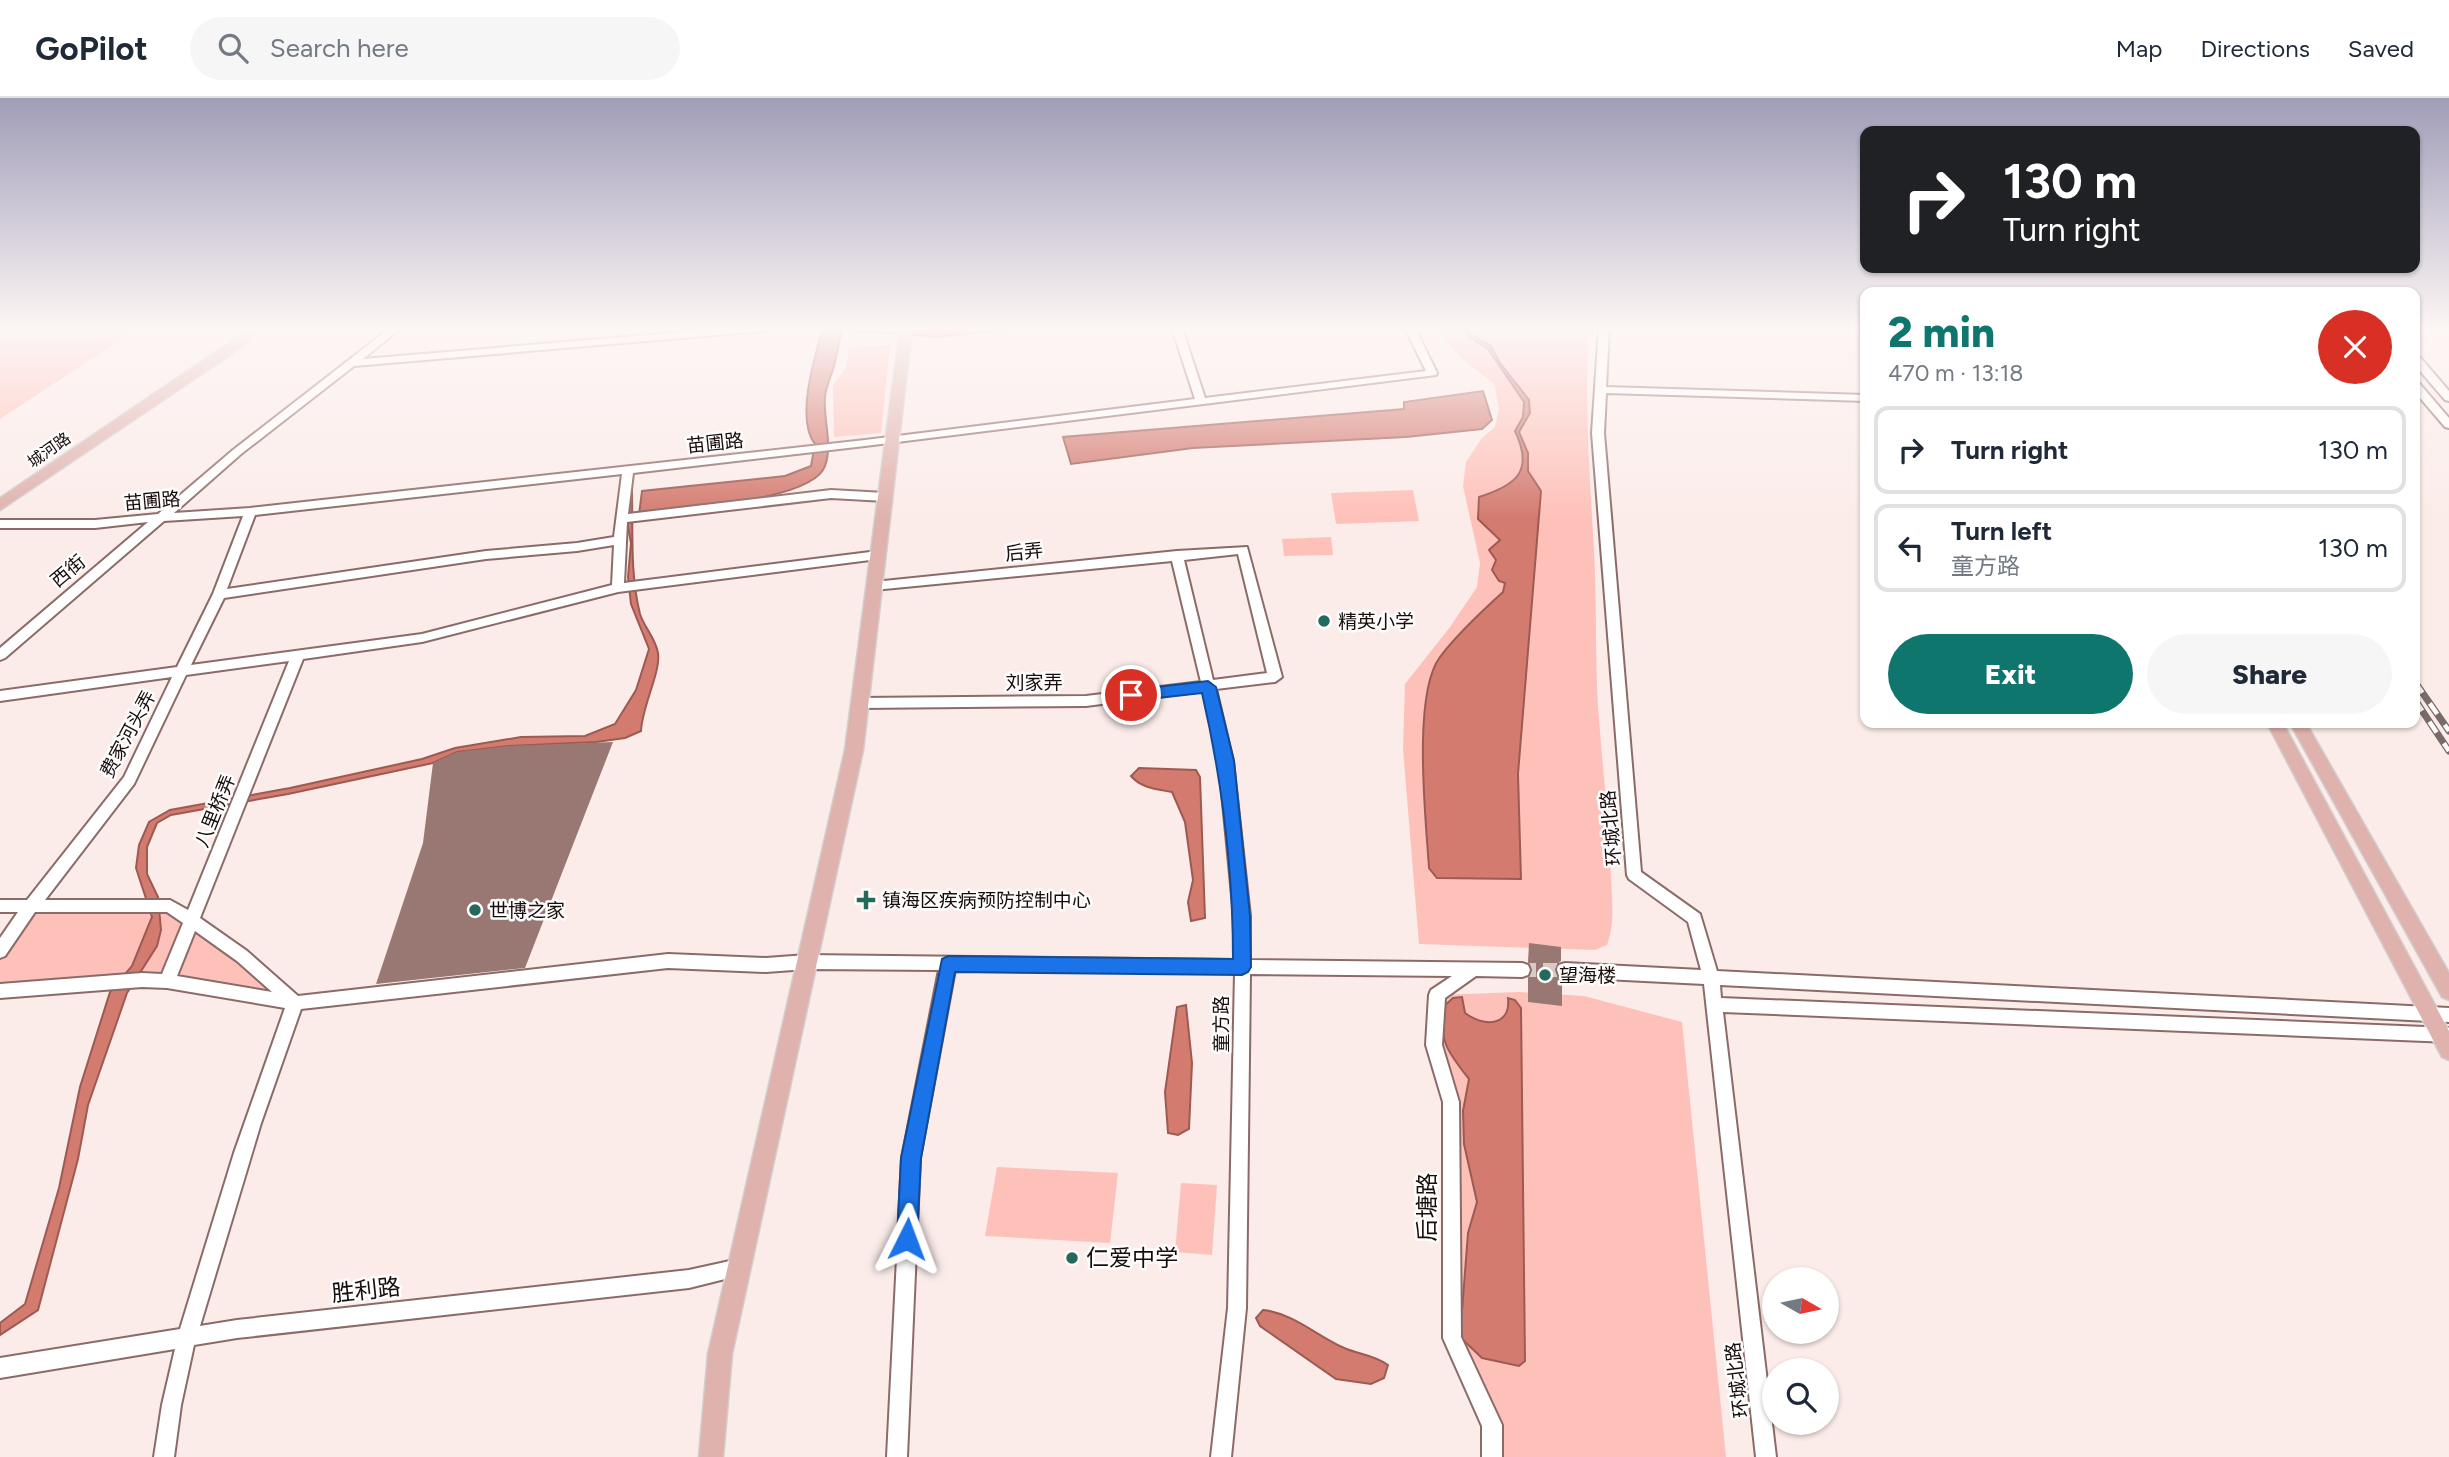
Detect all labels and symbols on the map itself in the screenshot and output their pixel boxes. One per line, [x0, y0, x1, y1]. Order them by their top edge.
street label: 城河路 [24, 428, 74, 472]
street label: 苗圃路 [685, 429, 745, 457]
street label: 苗圃路 [123, 487, 181, 515]
street label: 后弄 [1004, 539, 1044, 565]
street label: 西街 [46, 550, 90, 592]
place label: 精英小学 [1338, 610, 1414, 633]
marker: 精英小学 [1316, 613, 1332, 629]
pin [1101, 665, 1161, 725]
street label: 刘家弄 [1005, 671, 1063, 694]
street label: 费家河头弄 [96, 687, 160, 781]
street label: 八里桥弄 [190, 771, 240, 851]
street label: 环城北路 [1596, 789, 1626, 867]
place label: 镇海区疾病预防控制中心 [882, 889, 1091, 912]
marker: 镇海区疾病预防控制中心 [856, 890, 876, 910]
place label: 世博之家 [489, 899, 565, 922]
marker: 世博之家 [467, 902, 483, 918]
place label: 望海楼 [1559, 964, 1616, 987]
marker: 望海楼 [1537, 967, 1553, 983]
street label: 童方路 [1210, 995, 1233, 1053]
street label: 后塘路 [1413, 1173, 1441, 1242]
position arrow [870, 1202, 944, 1276]
place label: 仁爱中学 [1086, 1244, 1178, 1272]
marker: 仁爱中学 [1064, 1250, 1080, 1266]
north arrow [1762, 1267, 1839, 1344]
street label: 胜利路 [330, 1272, 402, 1308]
street label: 环城北路 [1721, 1341, 1753, 1419]

